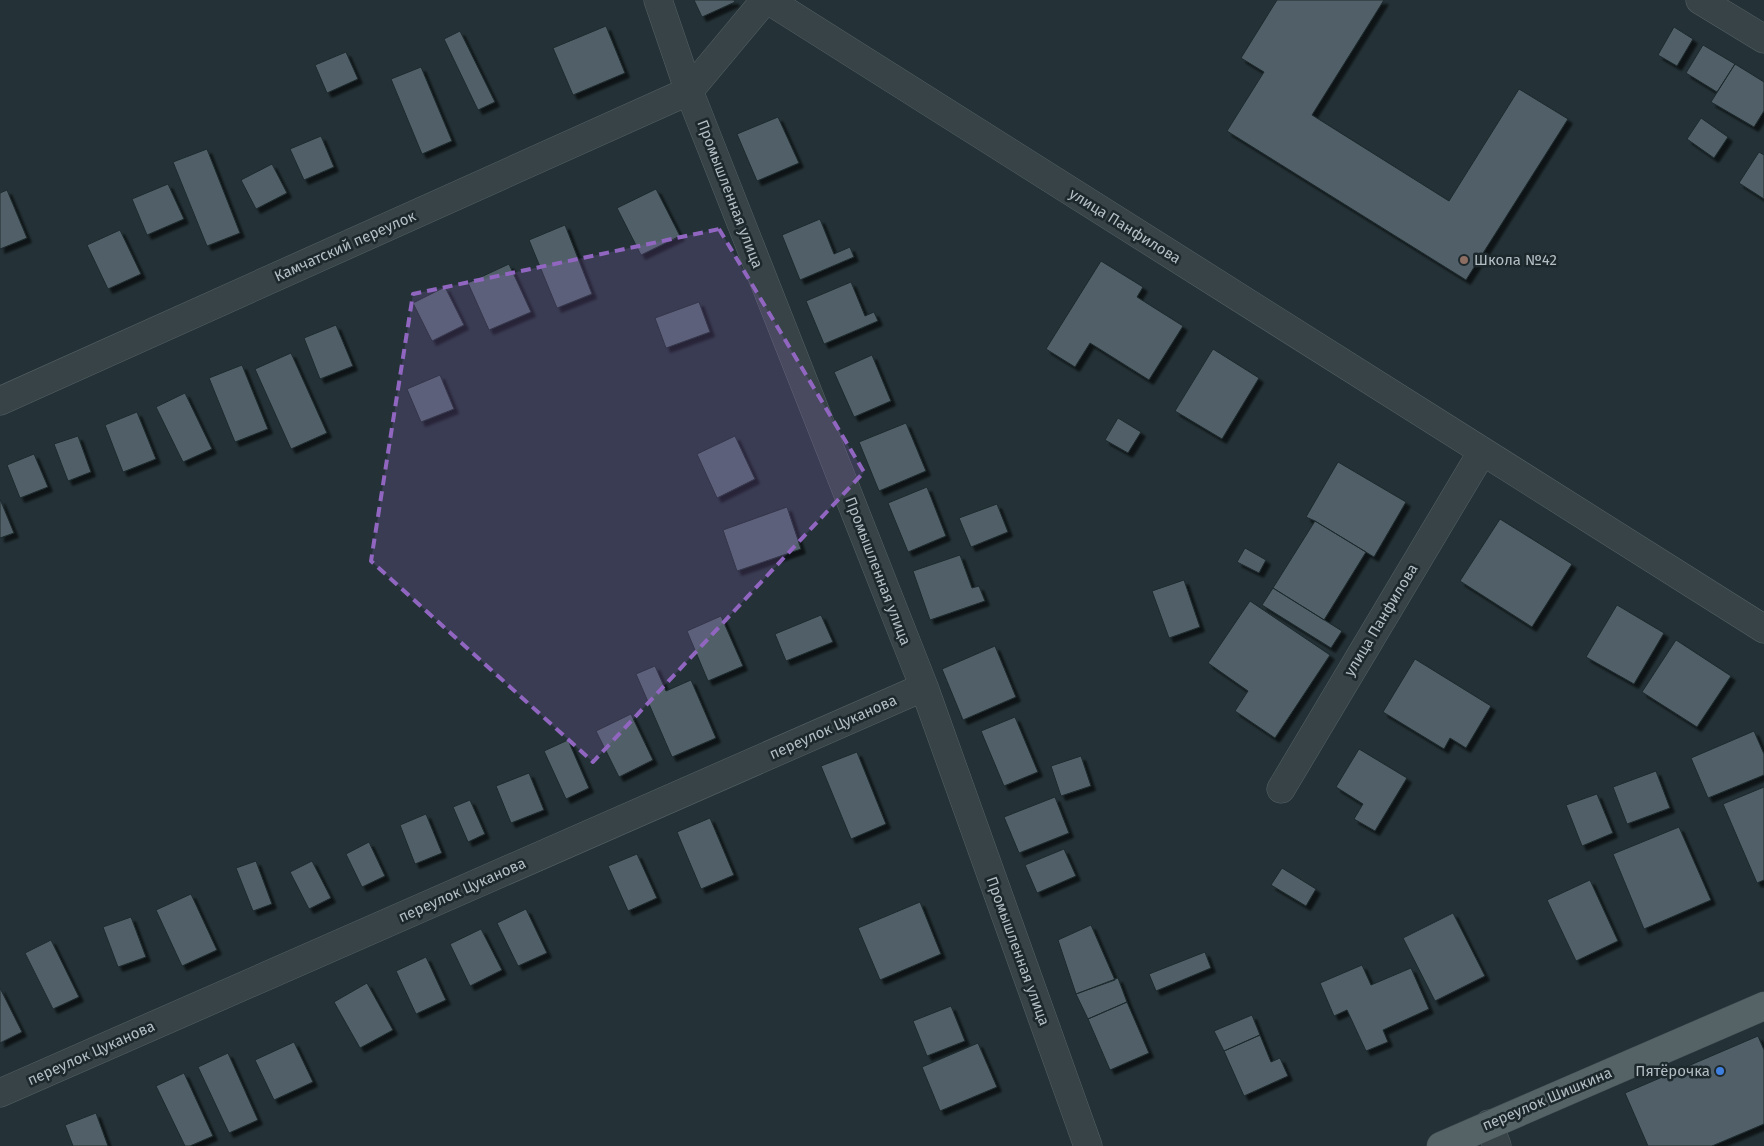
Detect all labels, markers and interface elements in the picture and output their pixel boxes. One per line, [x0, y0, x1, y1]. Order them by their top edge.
street label: Промышленная улица [693, 117, 767, 271]
street label: улица Панфилова [1066, 184, 1184, 268]
street label: Камчатский переулок [272, 207, 419, 285]
place label: Школа №42 [1474, 251, 1557, 269]
marker: Школа №42 [1458, 254, 1470, 266]
street label: Промышленная улица [841, 494, 915, 648]
street label: улица Панфилова [1340, 560, 1422, 680]
street label: переулок Цуканова [767, 691, 899, 763]
street label: переулок Цуканова [396, 854, 528, 926]
street label: Промышленная улица [983, 874, 1053, 1028]
street label: переулок Цуканова [25, 1017, 157, 1089]
place label: Пятёрочка [1635, 1062, 1710, 1080]
street label: переулок Шишкина [1479, 1064, 1615, 1134]
marker: Пятёрочка [1714, 1065, 1726, 1077]

